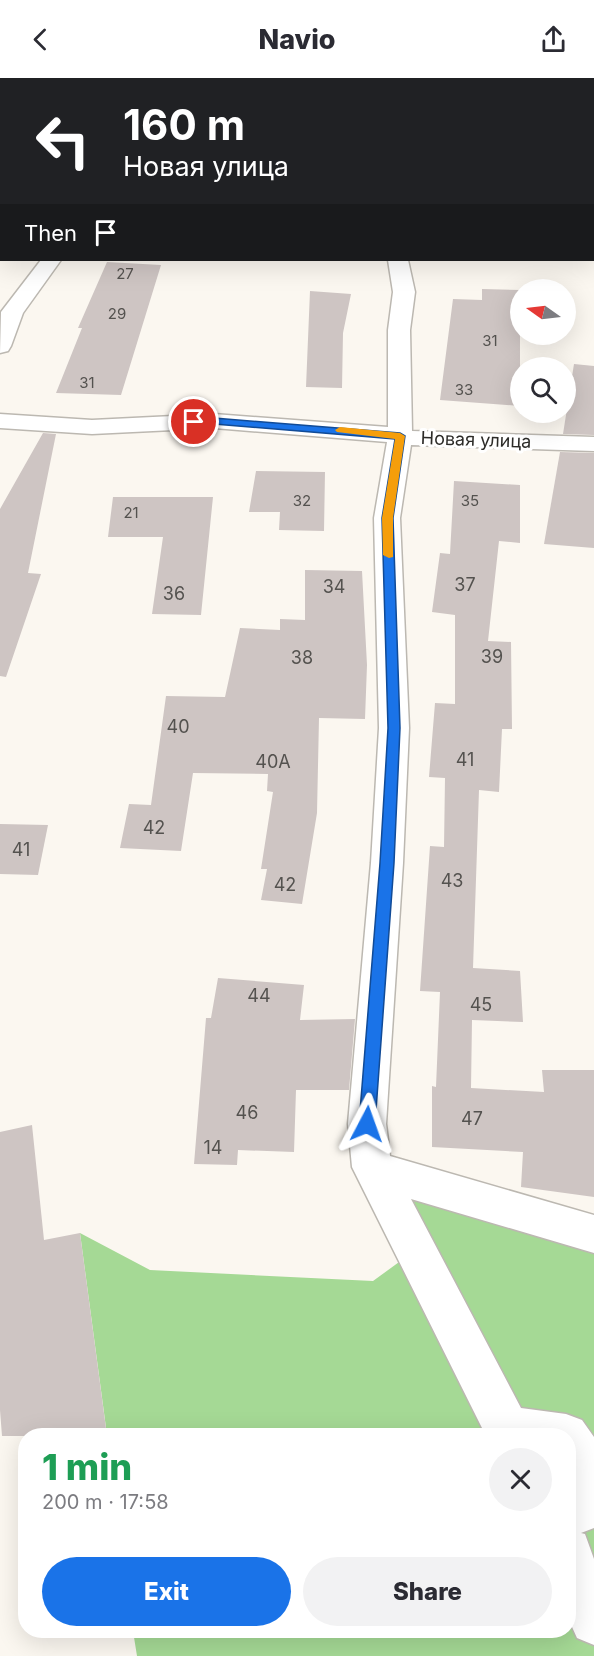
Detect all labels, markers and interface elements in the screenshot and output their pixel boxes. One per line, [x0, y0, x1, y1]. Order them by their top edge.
icon: back [24, 23, 57, 56]
text: Navio [258, 23, 336, 56]
icon: share [537, 23, 570, 56]
text: 160 m [123, 99, 245, 150]
icon: left [24, 102, 102, 180]
text: Новая улица [123, 150, 289, 183]
icon: arrive [89, 216, 122, 249]
text: Then [24, 220, 77, 246]
house number: 27 [116, 264, 134, 283]
north arrow [510, 279, 576, 345]
map controls [510, 279, 576, 423]
house number: 29 [108, 304, 126, 323]
house number: 31 [482, 331, 498, 350]
button: search [510, 357, 576, 423]
house number: 31 [79, 373, 95, 392]
house number: 33 [455, 380, 473, 399]
pin [168, 396, 219, 447]
icon: arrive [177, 405, 210, 438]
street label: Новая улица [420, 427, 532, 452]
house number: 32 [293, 491, 311, 510]
house number: 35 [461, 491, 479, 510]
house number: 21 [123, 503, 139, 522]
house number: 37 [454, 574, 476, 595]
house number: 34 [323, 576, 345, 597]
house number: 36 [163, 583, 185, 604]
house number: 39 [481, 646, 503, 667]
house number: 38 [291, 647, 313, 668]
house number: 40 [167, 716, 189, 737]
house number: 41 [456, 749, 474, 770]
house number: 40А [255, 751, 291, 772]
house number: 42 [143, 817, 165, 838]
house number: 41 [12, 839, 30, 860]
house number: 43 [441, 870, 463, 891]
house number: 42 [274, 874, 296, 895]
house number: 44 [247, 985, 271, 1006]
house number: 45 [470, 994, 492, 1015]
position arrow [335, 1092, 399, 1156]
house number: 46 [236, 1102, 258, 1123]
house number: 47 [461, 1108, 483, 1129]
house number: 14 [204, 1137, 222, 1158]
text: 1 min [42, 1445, 132, 1489]
button: close [489, 1448, 552, 1511]
text: 200 m · 17:58 [42, 1490, 169, 1514]
button: Exit [42, 1557, 291, 1626]
button: Share [303, 1557, 552, 1626]

